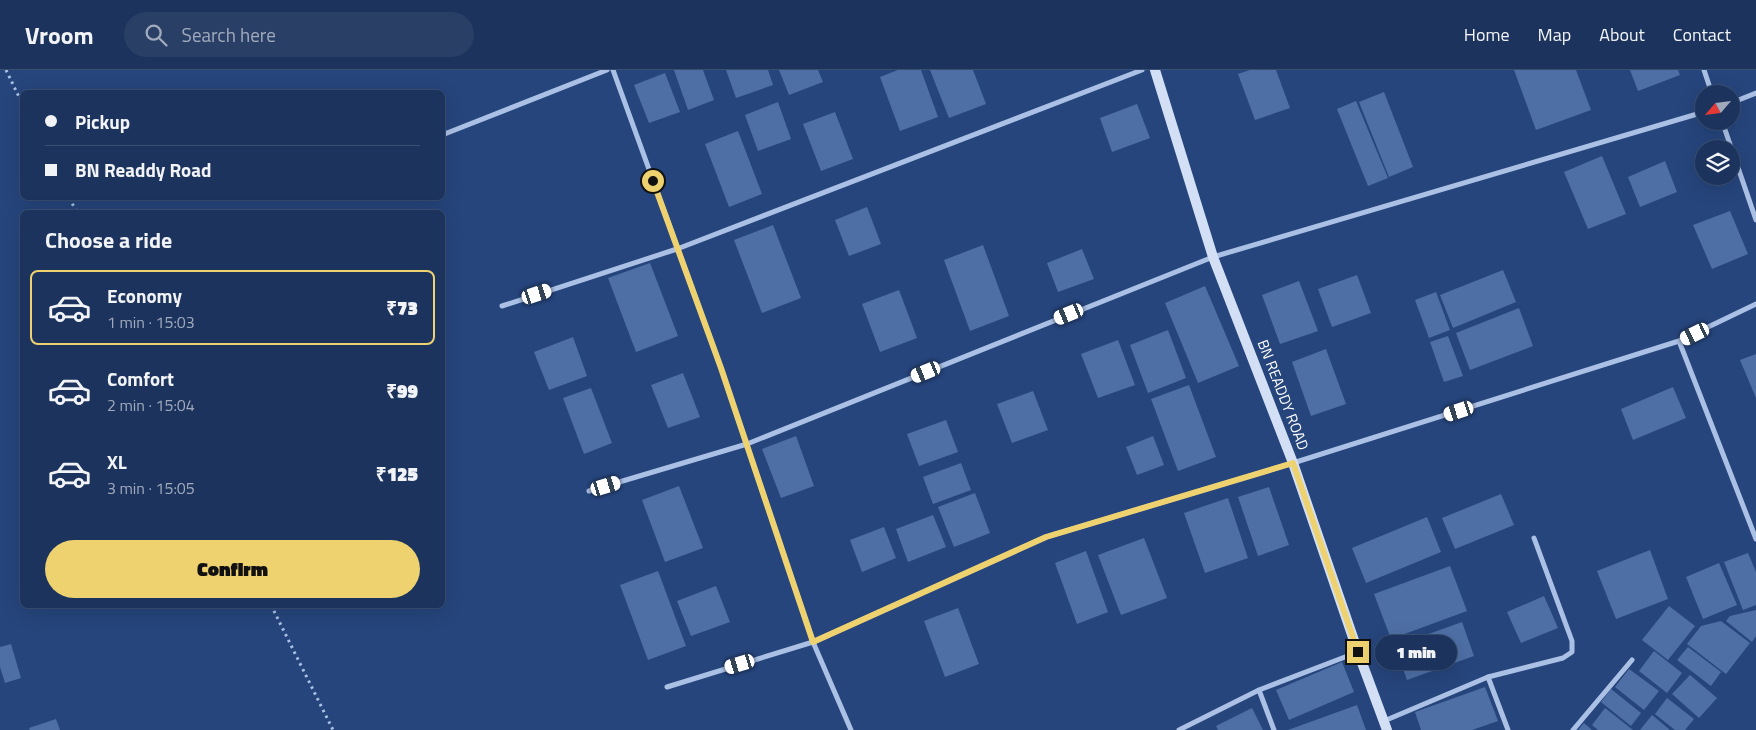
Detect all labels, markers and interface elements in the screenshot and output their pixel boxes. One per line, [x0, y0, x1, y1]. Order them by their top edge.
search box [124, 12, 474, 57]
text: Vroom [25, 17, 94, 53]
text: Search here [182, 20, 276, 49]
icon: search [142, 21, 170, 49]
text: Home [1464, 21, 1510, 48]
text: Map [1538, 21, 1571, 48]
text: About [1599, 21, 1645, 48]
text: Contact [1673, 21, 1731, 48]
north arrow [1695, 85, 1740, 130]
map controls [1695, 85, 1740, 185]
text: Pickup [75, 107, 130, 136]
button: layers [1695, 140, 1740, 185]
text: BN Readdy Road [75, 155, 211, 184]
route start [642, 170, 664, 192]
text: Choose a ride [45, 223, 172, 257]
text: Economy [107, 281, 182, 310]
car [520, 282, 553, 306]
icon: car [47, 285, 92, 330]
text: ₹73 [386, 293, 418, 322]
car [1052, 301, 1085, 327]
text: 1 min · 15:03 [107, 310, 195, 334]
car [1678, 321, 1711, 347]
street label: BN READDY ROAD [1252, 336, 1315, 454]
car [909, 359, 942, 385]
text: Comfort [107, 364, 174, 393]
icon: car [47, 368, 92, 413]
text: ₹99 [386, 376, 418, 405]
text: 2 min · 15:04 [107, 393, 195, 417]
car [1442, 399, 1475, 423]
text: XL [107, 447, 127, 476]
icon: car [47, 451, 92, 496]
text: ₹125 [376, 459, 418, 488]
car [589, 474, 622, 498]
text: 3 min · 15:05 [107, 476, 195, 500]
button: Confirm [45, 540, 420, 598]
callout: 1 min [1376, 634, 1458, 670]
text: 1 min [1396, 640, 1436, 664]
route end [1347, 641, 1369, 663]
car [723, 652, 756, 676]

